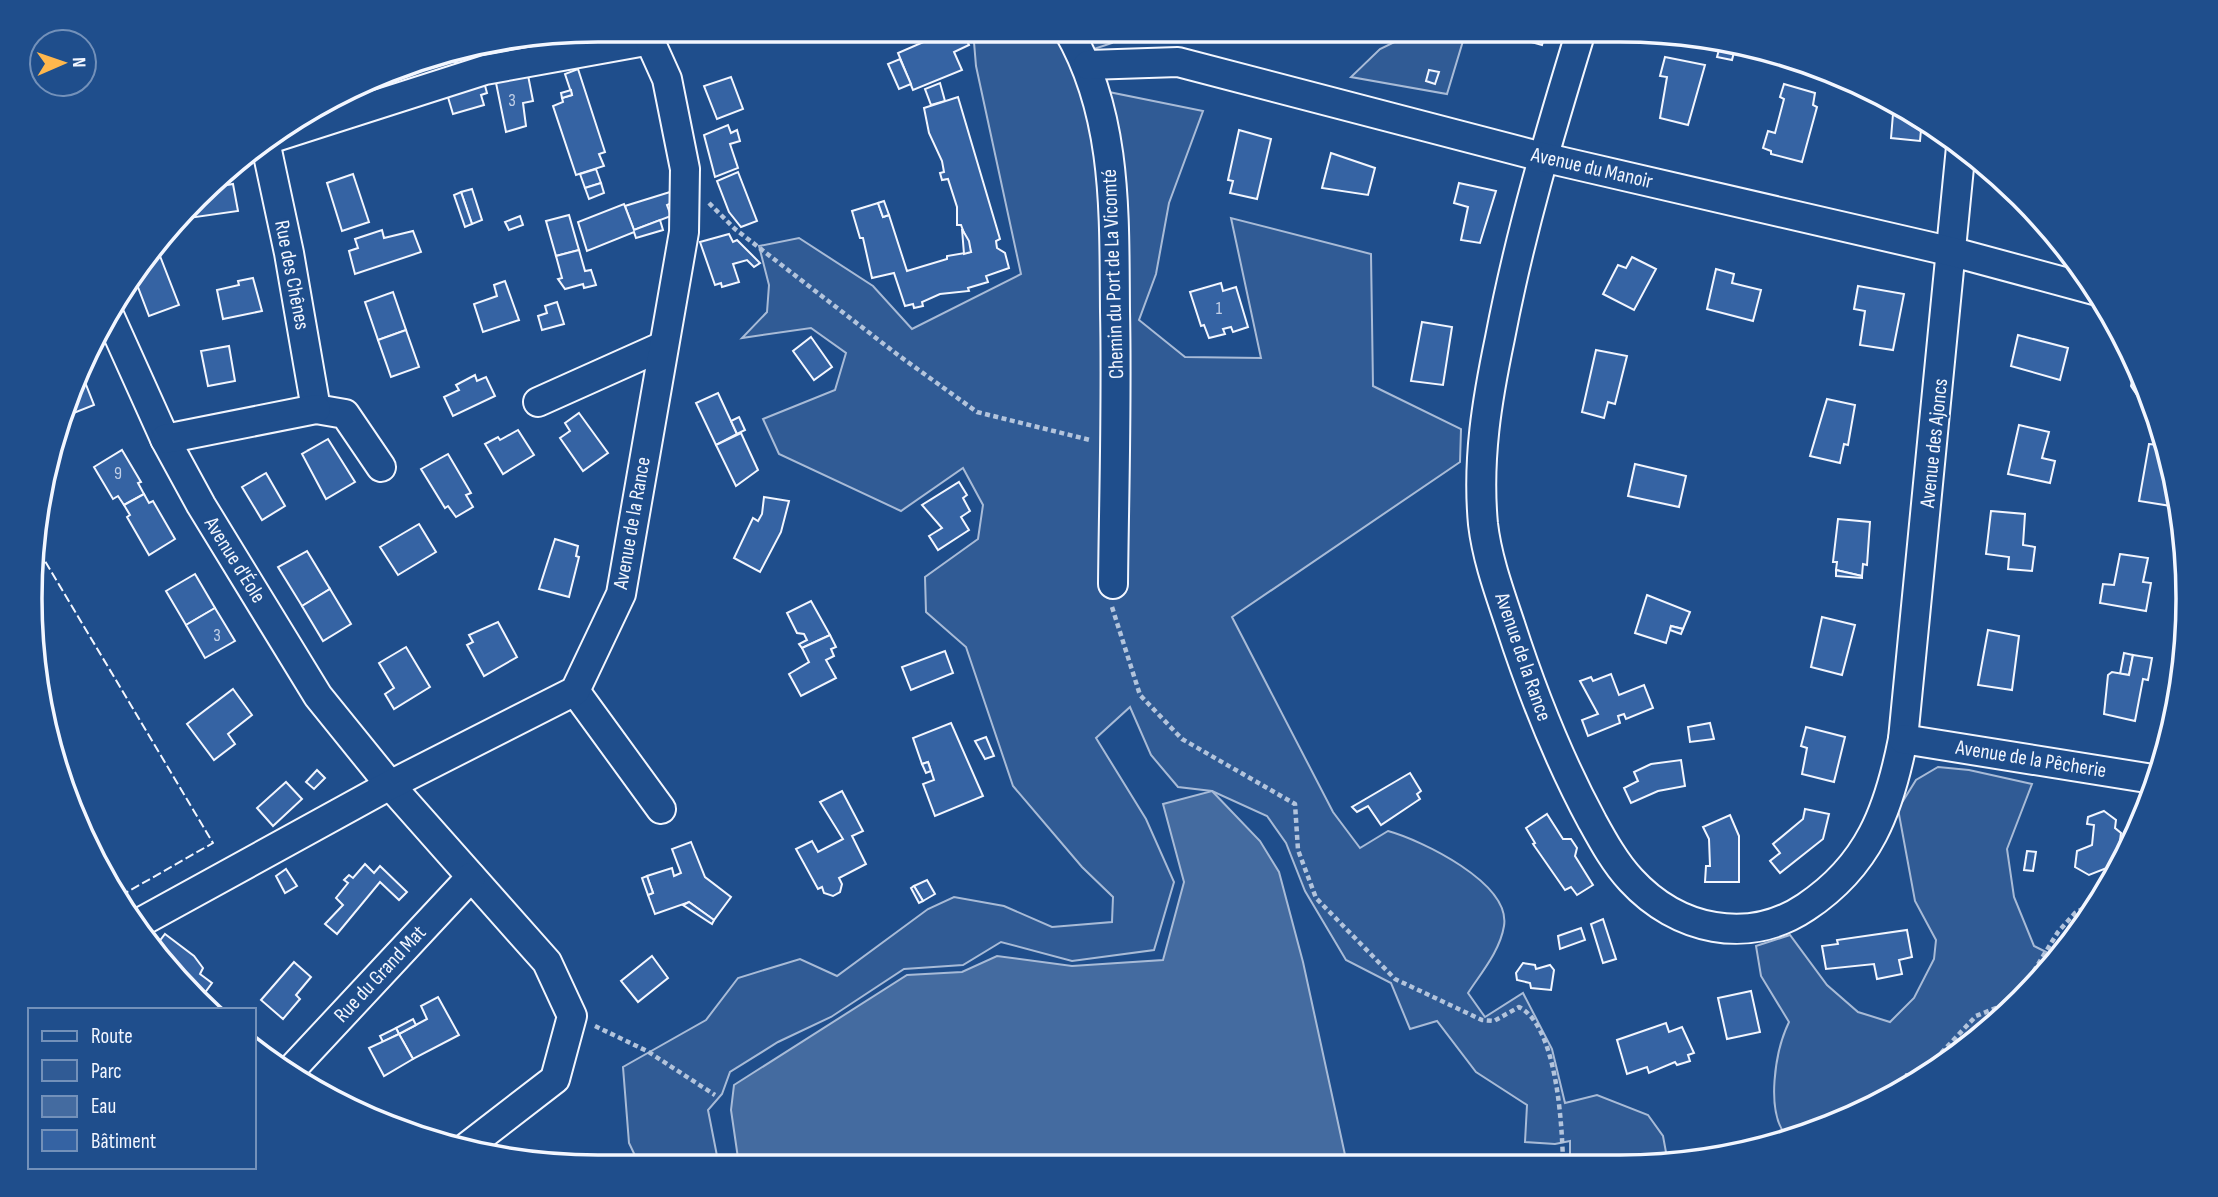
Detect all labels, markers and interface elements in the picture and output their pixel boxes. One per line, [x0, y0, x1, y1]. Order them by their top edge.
north arrow [28, 28, 98, 98]
text: N [67, 57, 90, 68]
house number: 3 [508, 90, 516, 111]
street label: Avenue du Manoir [1528, 142, 1655, 194]
street label: Chemin du Port de La Vicomté [1097, 169, 1129, 379]
street label: Rue des Chênes [269, 218, 315, 332]
house number: 1 [1216, 298, 1223, 319]
street label: Avenue des Ajoncs [1915, 377, 1953, 510]
street label: Avenue de la Rance [608, 455, 656, 592]
house number: 9 [114, 463, 122, 484]
street label: Avenue d'Éole [198, 512, 271, 607]
street label: Avenue de la Rance [1489, 589, 1557, 724]
house number: 3 [213, 625, 221, 646]
street label: Avenue de la Pêcherie [1953, 735, 2108, 783]
street label: Rue du Grand Mat [329, 920, 431, 1028]
legend [28, 1008, 256, 1169]
text: Route [91, 1024, 133, 1049]
text: Parc [91, 1059, 122, 1084]
text: Eau [91, 1094, 116, 1119]
text: Bâtiment [91, 1129, 156, 1154]

